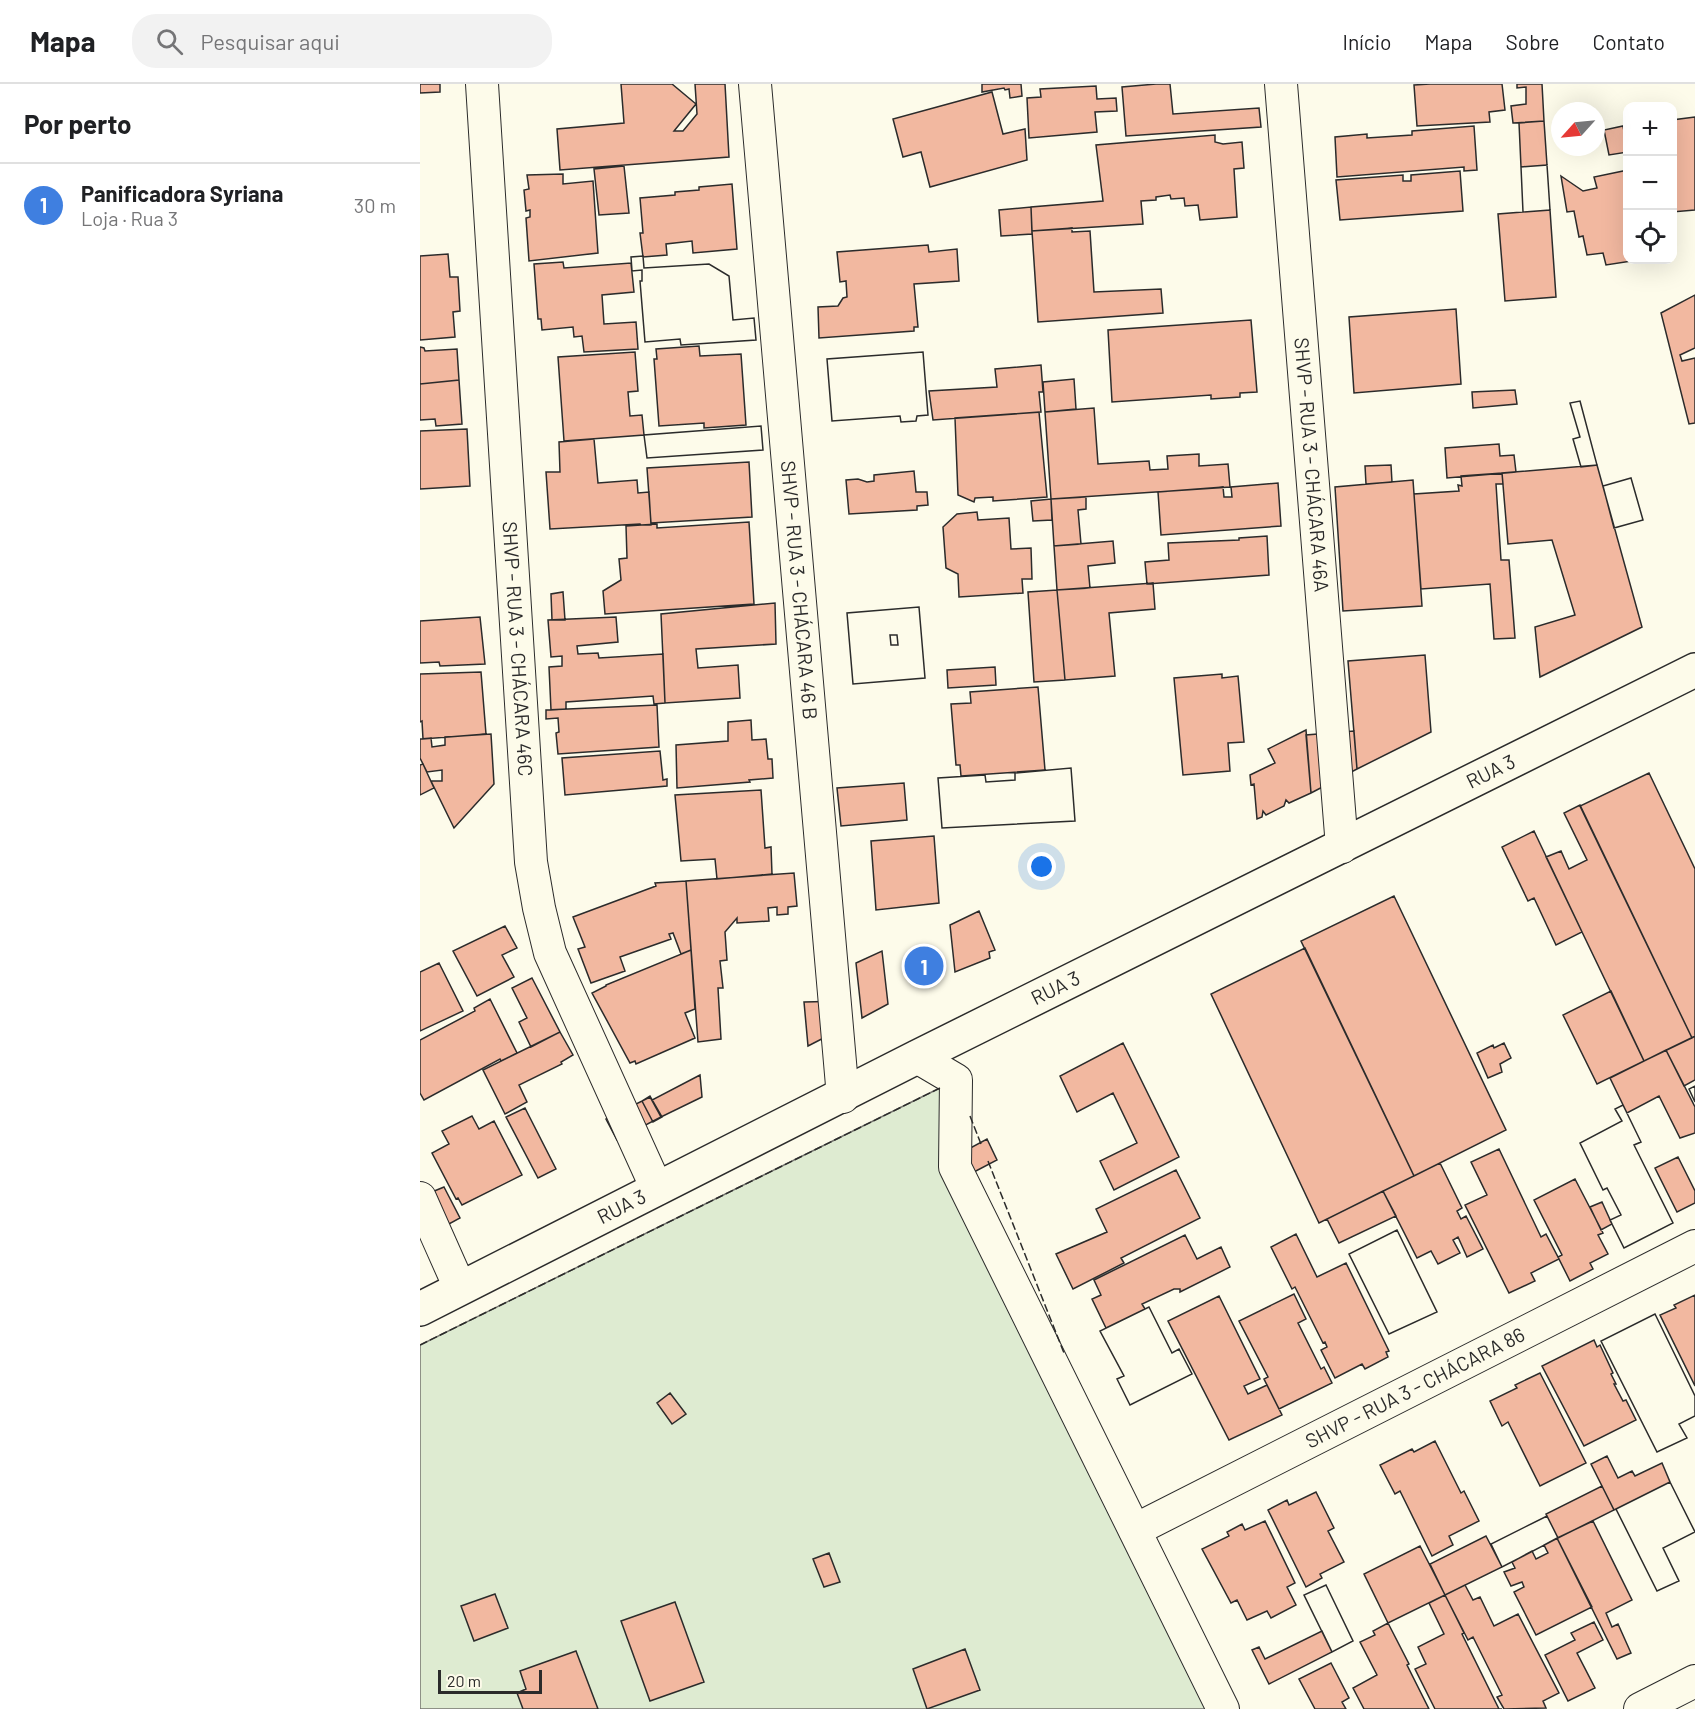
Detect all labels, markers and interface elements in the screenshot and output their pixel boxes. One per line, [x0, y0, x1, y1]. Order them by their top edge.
search box [132, 14, 552, 68]
text: Mapa [30, 24, 96, 58]
icon: search [153, 25, 186, 58]
text: Pesquisar aqui [201, 28, 340, 54]
text: Início [1343, 29, 1391, 54]
text: Mapa [1424, 29, 1473, 54]
text: Sobre [1506, 29, 1559, 54]
text: Contato [1592, 29, 1665, 54]
north arrow [1551, 102, 1605, 156]
map controls [1623, 102, 1677, 264]
button: + [1623, 102, 1677, 156]
text: Por perto [24, 108, 132, 139]
button: − [1623, 156, 1677, 210]
text: Panificadora Syriana [81, 180, 283, 206]
text: 1 [40, 193, 47, 217]
text: 30 m [354, 193, 396, 217]
text: Loja · Rua 3 [81, 206, 178, 230]
button: locate [1623, 210, 1677, 264]
street label: SHVP - RUA 3 - CHÁCARA 46A [1290, 336, 1335, 593]
street label: SHVP - RUA 3 - CHÁCARA 46 B [777, 459, 823, 721]
street label: SHVP - RUA 3 - CHÁCARA 46C [499, 521, 539, 777]
street label: RUA 3 [1462, 749, 1519, 793]
your location [1027, 852, 1056, 881]
pin: 1 [904, 944, 944, 988]
street label: RUA 3 [1027, 965, 1084, 1009]
street label: RUA 3 [593, 1184, 650, 1228]
street label: SHVP - RUA 3 - CHÁCARA 86 [1301, 1321, 1528, 1453]
scale bar [438, 1667, 542, 1694]
text: 20 m [447, 1671, 481, 1690]

